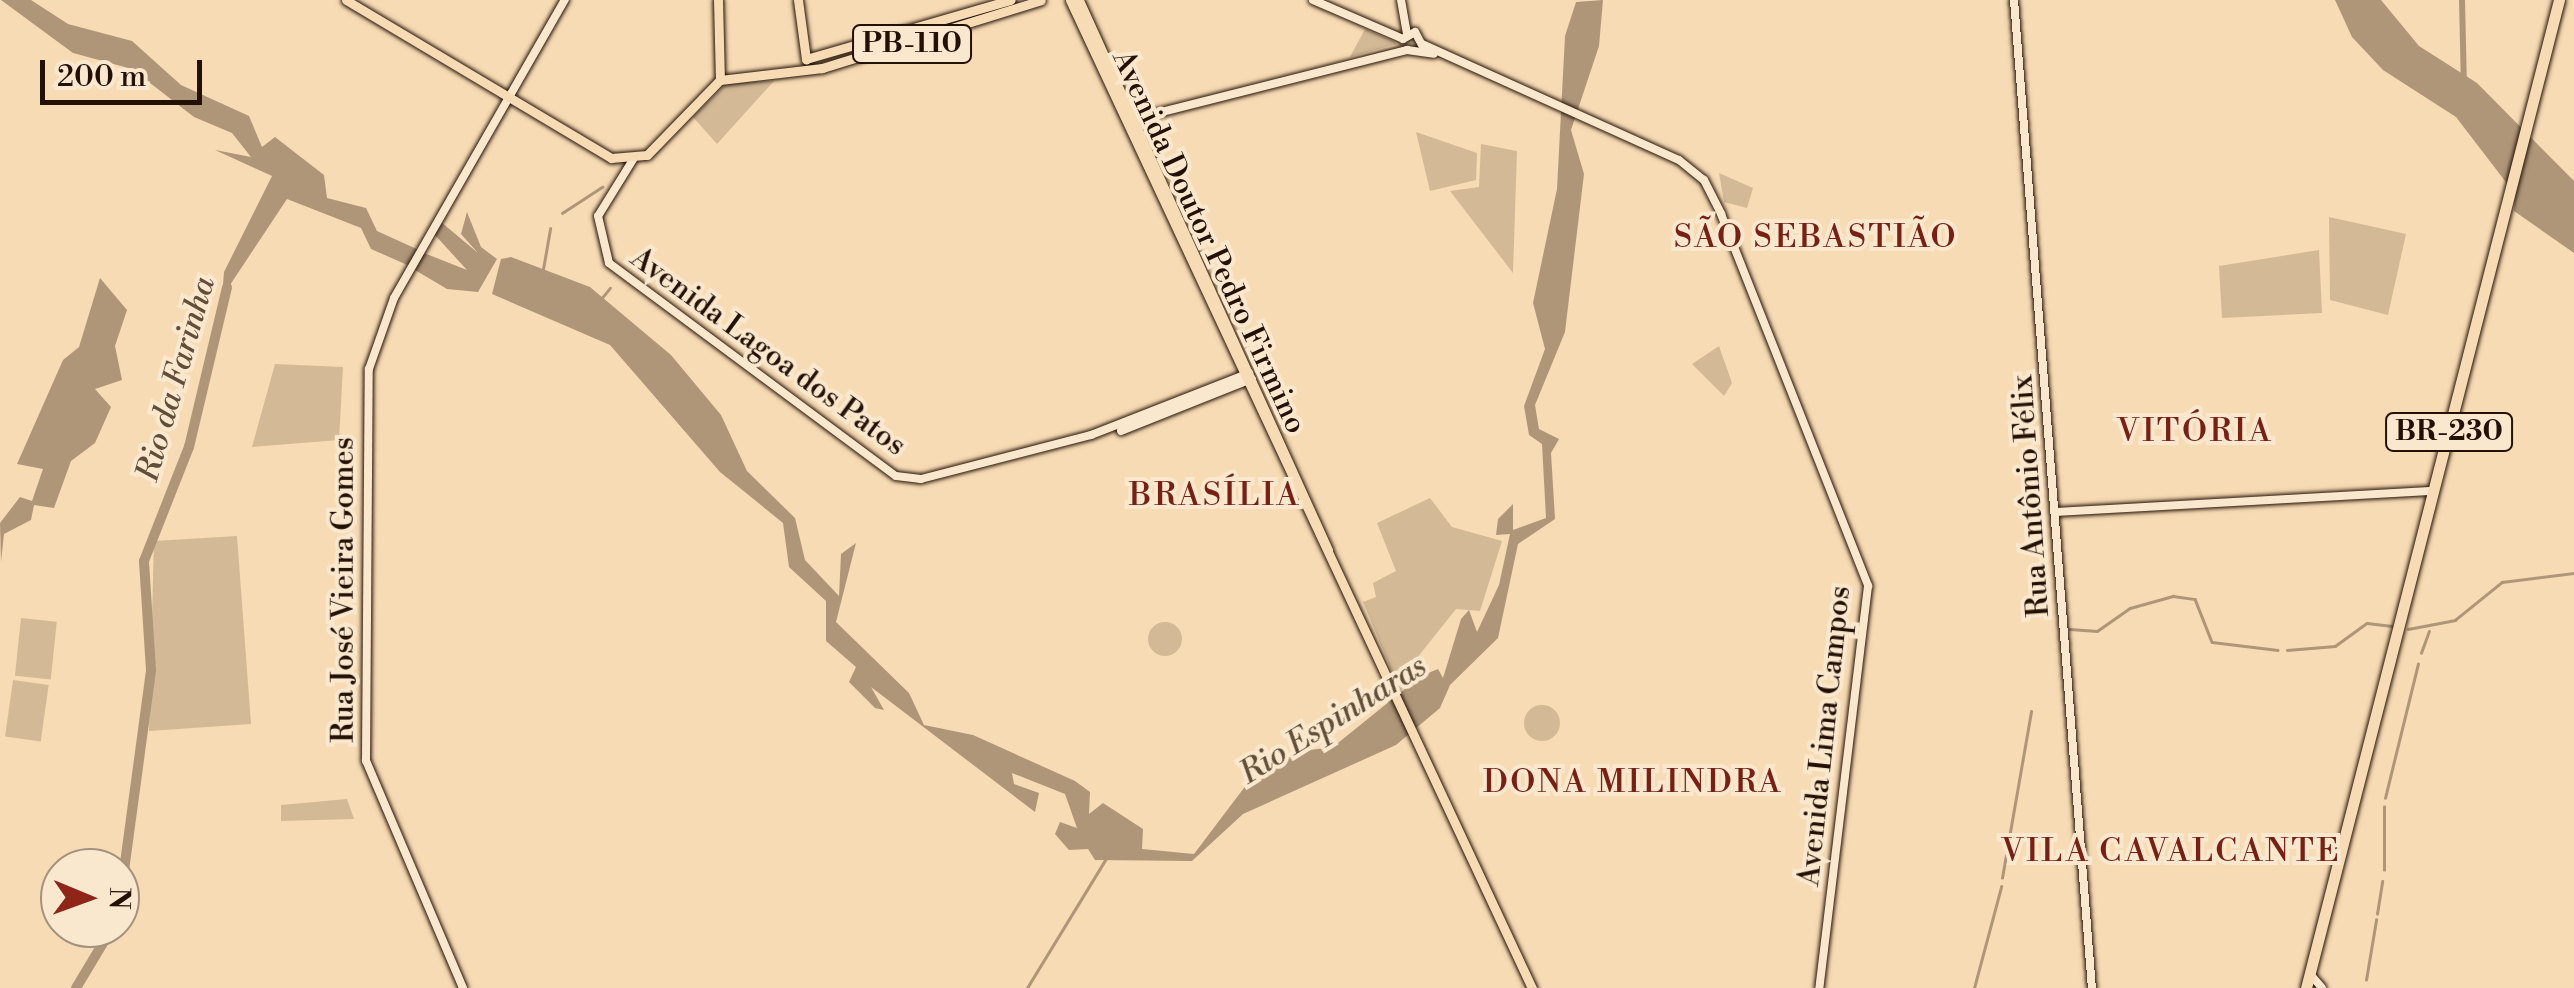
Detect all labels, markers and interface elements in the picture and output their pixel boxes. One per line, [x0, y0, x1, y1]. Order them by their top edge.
road number: PB-110 [852, 21, 972, 67]
scale bar [45, 40, 208, 102]
street label: Avenida Doutor Pedro Firmino [1104, 45, 1314, 439]
text: 200 m [57, 58, 146, 96]
district label: SÃO SEBASTIÃO [1674, 218, 1958, 256]
street label: Avenida Lagoa dos Patos [623, 240, 913, 464]
water label: Rio da Farinha [128, 272, 224, 486]
street label: Rua Antônio Félix [2005, 374, 2057, 618]
road number: BR-230 [2384, 409, 2514, 455]
district label: VITÓRIA [2117, 412, 2273, 450]
street label: Rua José Vieira Gomes [326, 437, 362, 743]
district label: BRASÍLIA [1129, 476, 1301, 514]
street label: Avenida Lima Campos [1791, 584, 1859, 888]
water label: Rio Espinharas [1232, 647, 1434, 793]
district label: DONA MILINDRA [1483, 763, 1783, 801]
district label: VILA CAVALCANTE [2001, 832, 2341, 870]
north arrow [40, 848, 140, 948]
text: N [101, 887, 136, 910]

